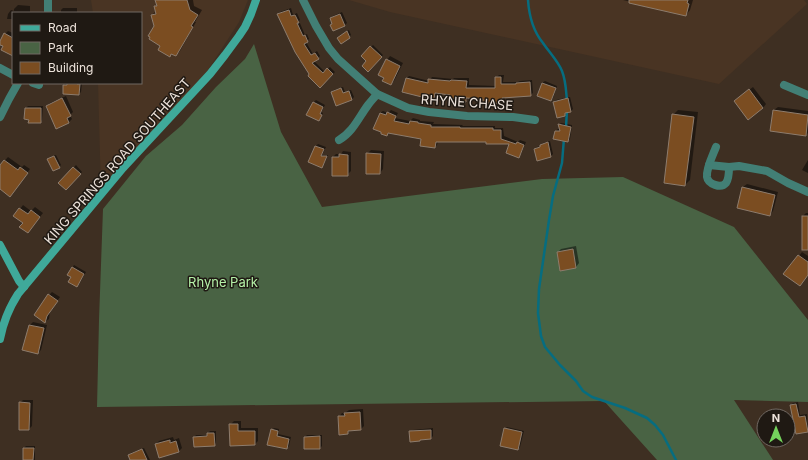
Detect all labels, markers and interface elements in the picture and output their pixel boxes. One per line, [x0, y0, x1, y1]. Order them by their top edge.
legend [12, 12, 142, 84]
text: Road [48, 20, 77, 35]
text: Park [48, 40, 74, 55]
text: Building [48, 60, 93, 75]
street label: KING SPRINGS ROAD SOUTHEAST [41, 75, 193, 247]
street label: RHYNE CHASE [420, 91, 514, 113]
park label: Rhyne Park [188, 274, 258, 290]
north arrow [756, 408, 796, 448]
text: N [772, 411, 780, 425]

